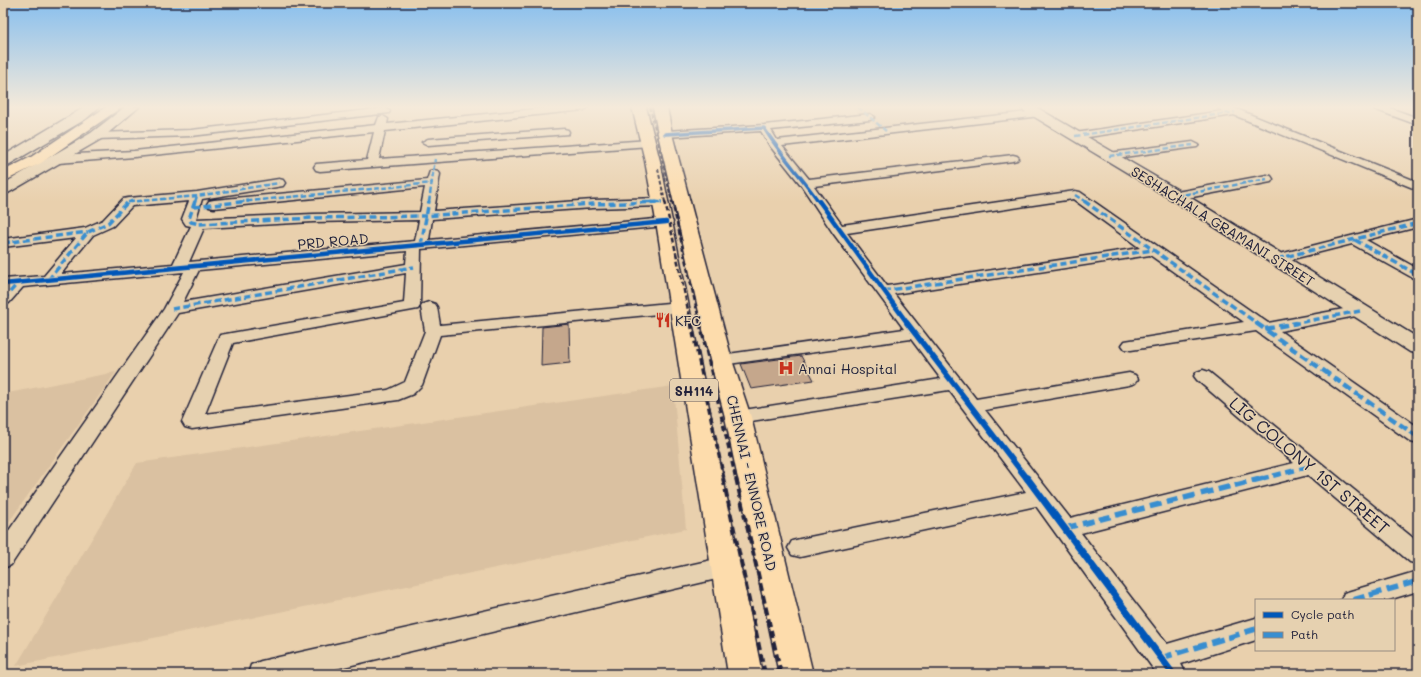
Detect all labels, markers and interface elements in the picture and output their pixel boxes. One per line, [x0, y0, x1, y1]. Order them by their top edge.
street label: SESHACHALA GRAMANI STREET [1128, 161, 1319, 291]
street label: PRD ROAD [297, 228, 369, 254]
restaurant icon: KFC [654, 311, 672, 329]
place label: KFC [675, 311, 701, 330]
hospital icon: Annai Hospital [777, 359, 795, 377]
place label: Annai Hospital [798, 359, 897, 378]
road number: SH114 [670, 379, 718, 401]
street label: LIG COLONY 1ST STREET [1225, 391, 1395, 539]
street label: CHENNAI - ENNORE ROAD [722, 393, 782, 573]
legend [1255, 599, 1395, 651]
text: Cycle path [1291, 606, 1354, 622]
text: Path [1291, 626, 1318, 642]

